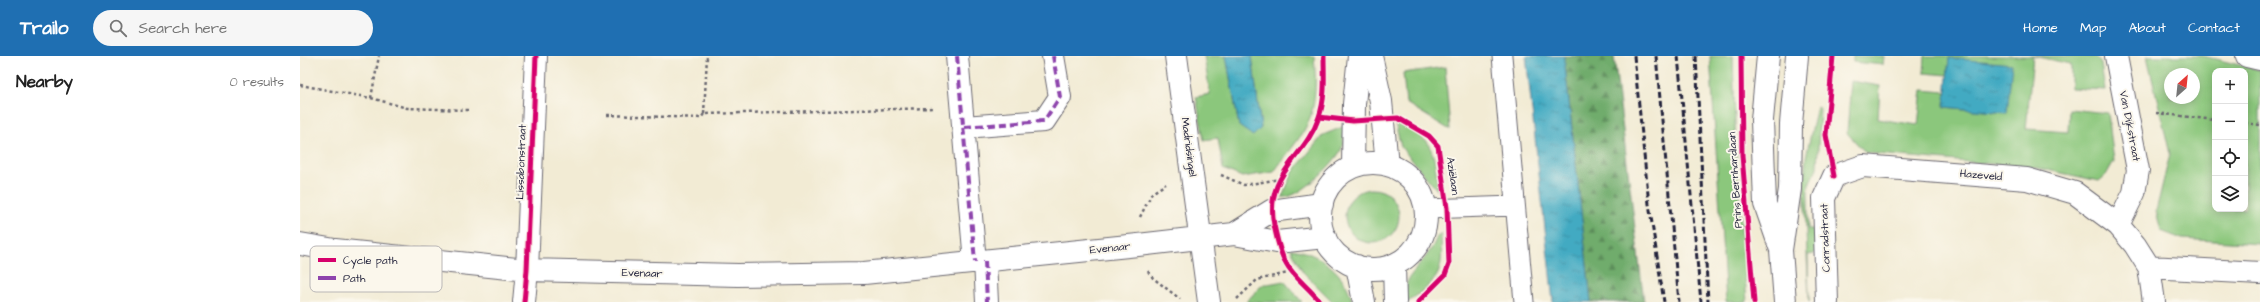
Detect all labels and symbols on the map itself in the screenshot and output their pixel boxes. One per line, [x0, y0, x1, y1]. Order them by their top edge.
north arrow [2164, 68, 2200, 104]
street label: Van Dijkstraat [2116, 89, 2144, 163]
street label: Madridsingel [1176, 116, 1201, 178]
street label: Lissabonstraat [512, 123, 530, 200]
street label: Prins Bernhardlaan [1724, 131, 1746, 229]
street label: Aziëlaan [1443, 156, 1463, 197]
street label: Hazeveld [1959, 166, 2003, 184]
street label: Conradstraat [1816, 203, 1834, 272]
street label: Evenaar [1089, 238, 1131, 258]
legend [310, 246, 442, 292]
text: Cycle path [343, 253, 398, 269]
street label: Evenaar [621, 265, 663, 281]
text: Path [343, 271, 366, 286]

